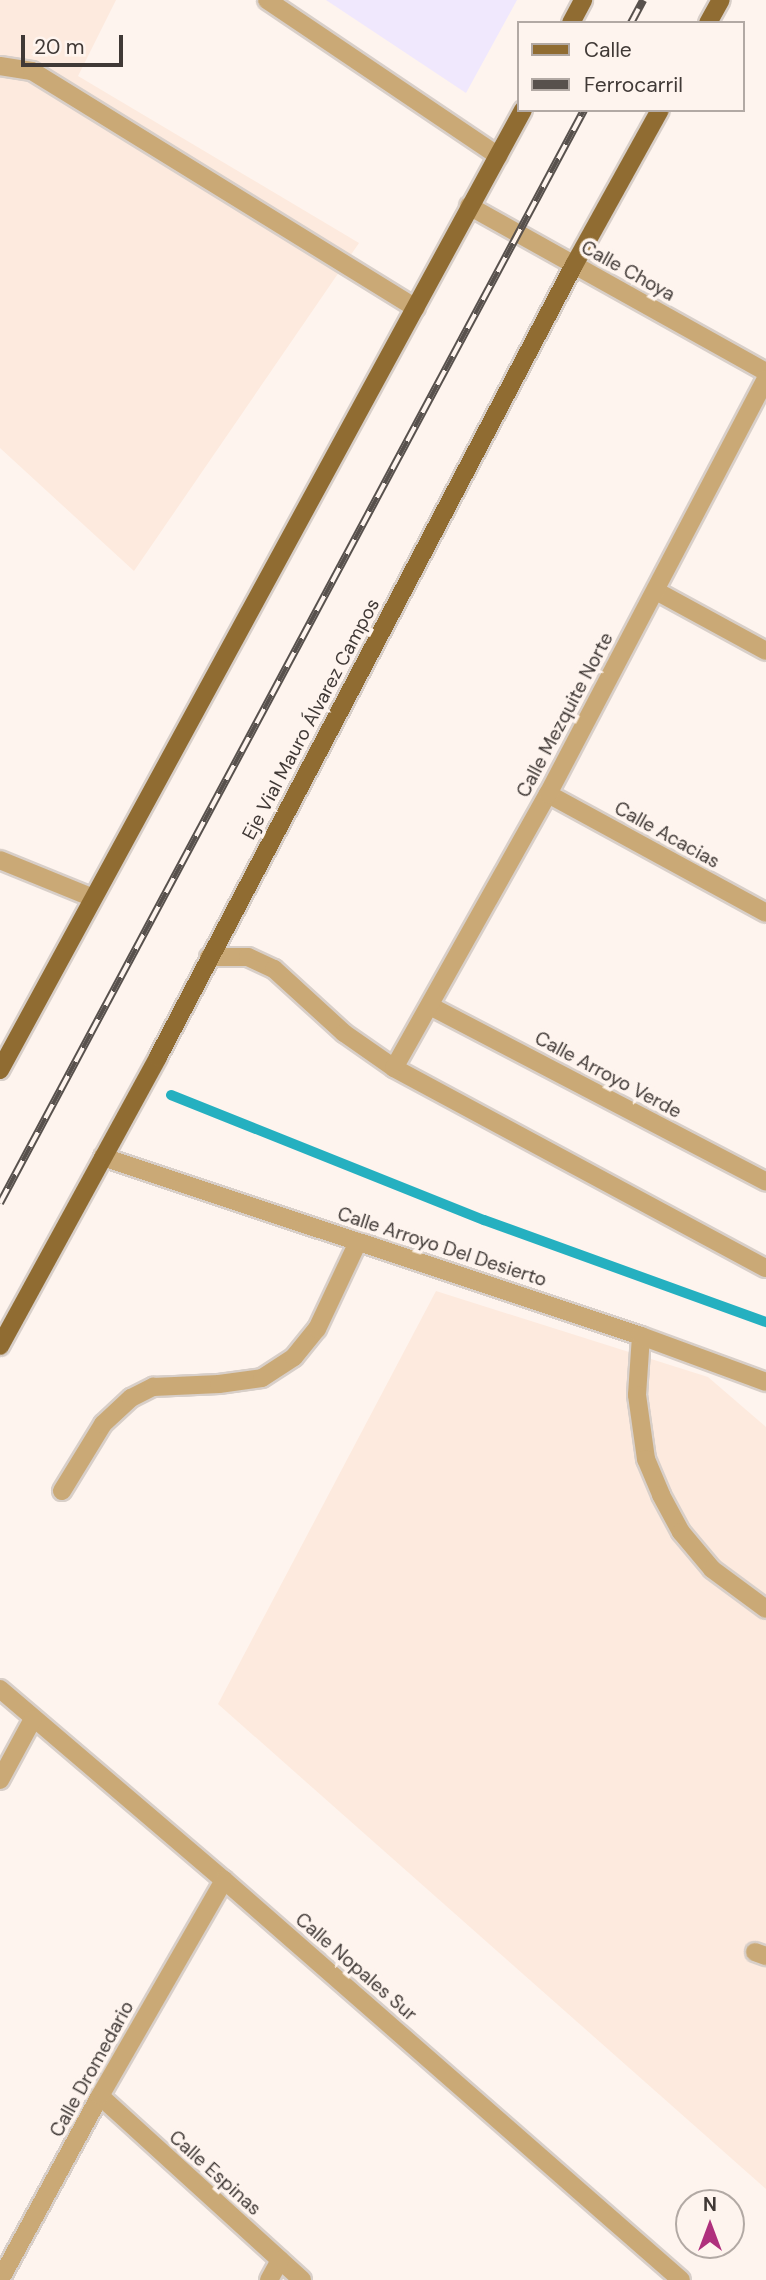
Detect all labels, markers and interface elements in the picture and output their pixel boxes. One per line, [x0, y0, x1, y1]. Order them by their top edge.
scale bar [24, 21, 126, 65]
legend [518, 21, 745, 112]
text: 20 m [34, 33, 85, 61]
text: Calle [584, 36, 632, 64]
text: Ferrocarril [584, 71, 683, 99]
street label: Calle Choya [577, 236, 679, 306]
street label: Eje Vial Mauro Álvarez Campos [238, 595, 384, 843]
street label: Calle Mezquite Norte [512, 629, 618, 801]
street label: Calle Acacias [610, 797, 724, 873]
street label: Calle Arroyo Verde [531, 1027, 685, 1123]
street label: Calle Arroyo Del Desierto [335, 1202, 549, 1292]
street label: Calle Nopales Sur [291, 1908, 421, 2026]
street label: Calle Dromedario [45, 1997, 139, 2141]
street label: Calle Espinas [164, 2126, 266, 2220]
north arrow [675, 2189, 745, 2259]
text: N [703, 2192, 717, 2217]

